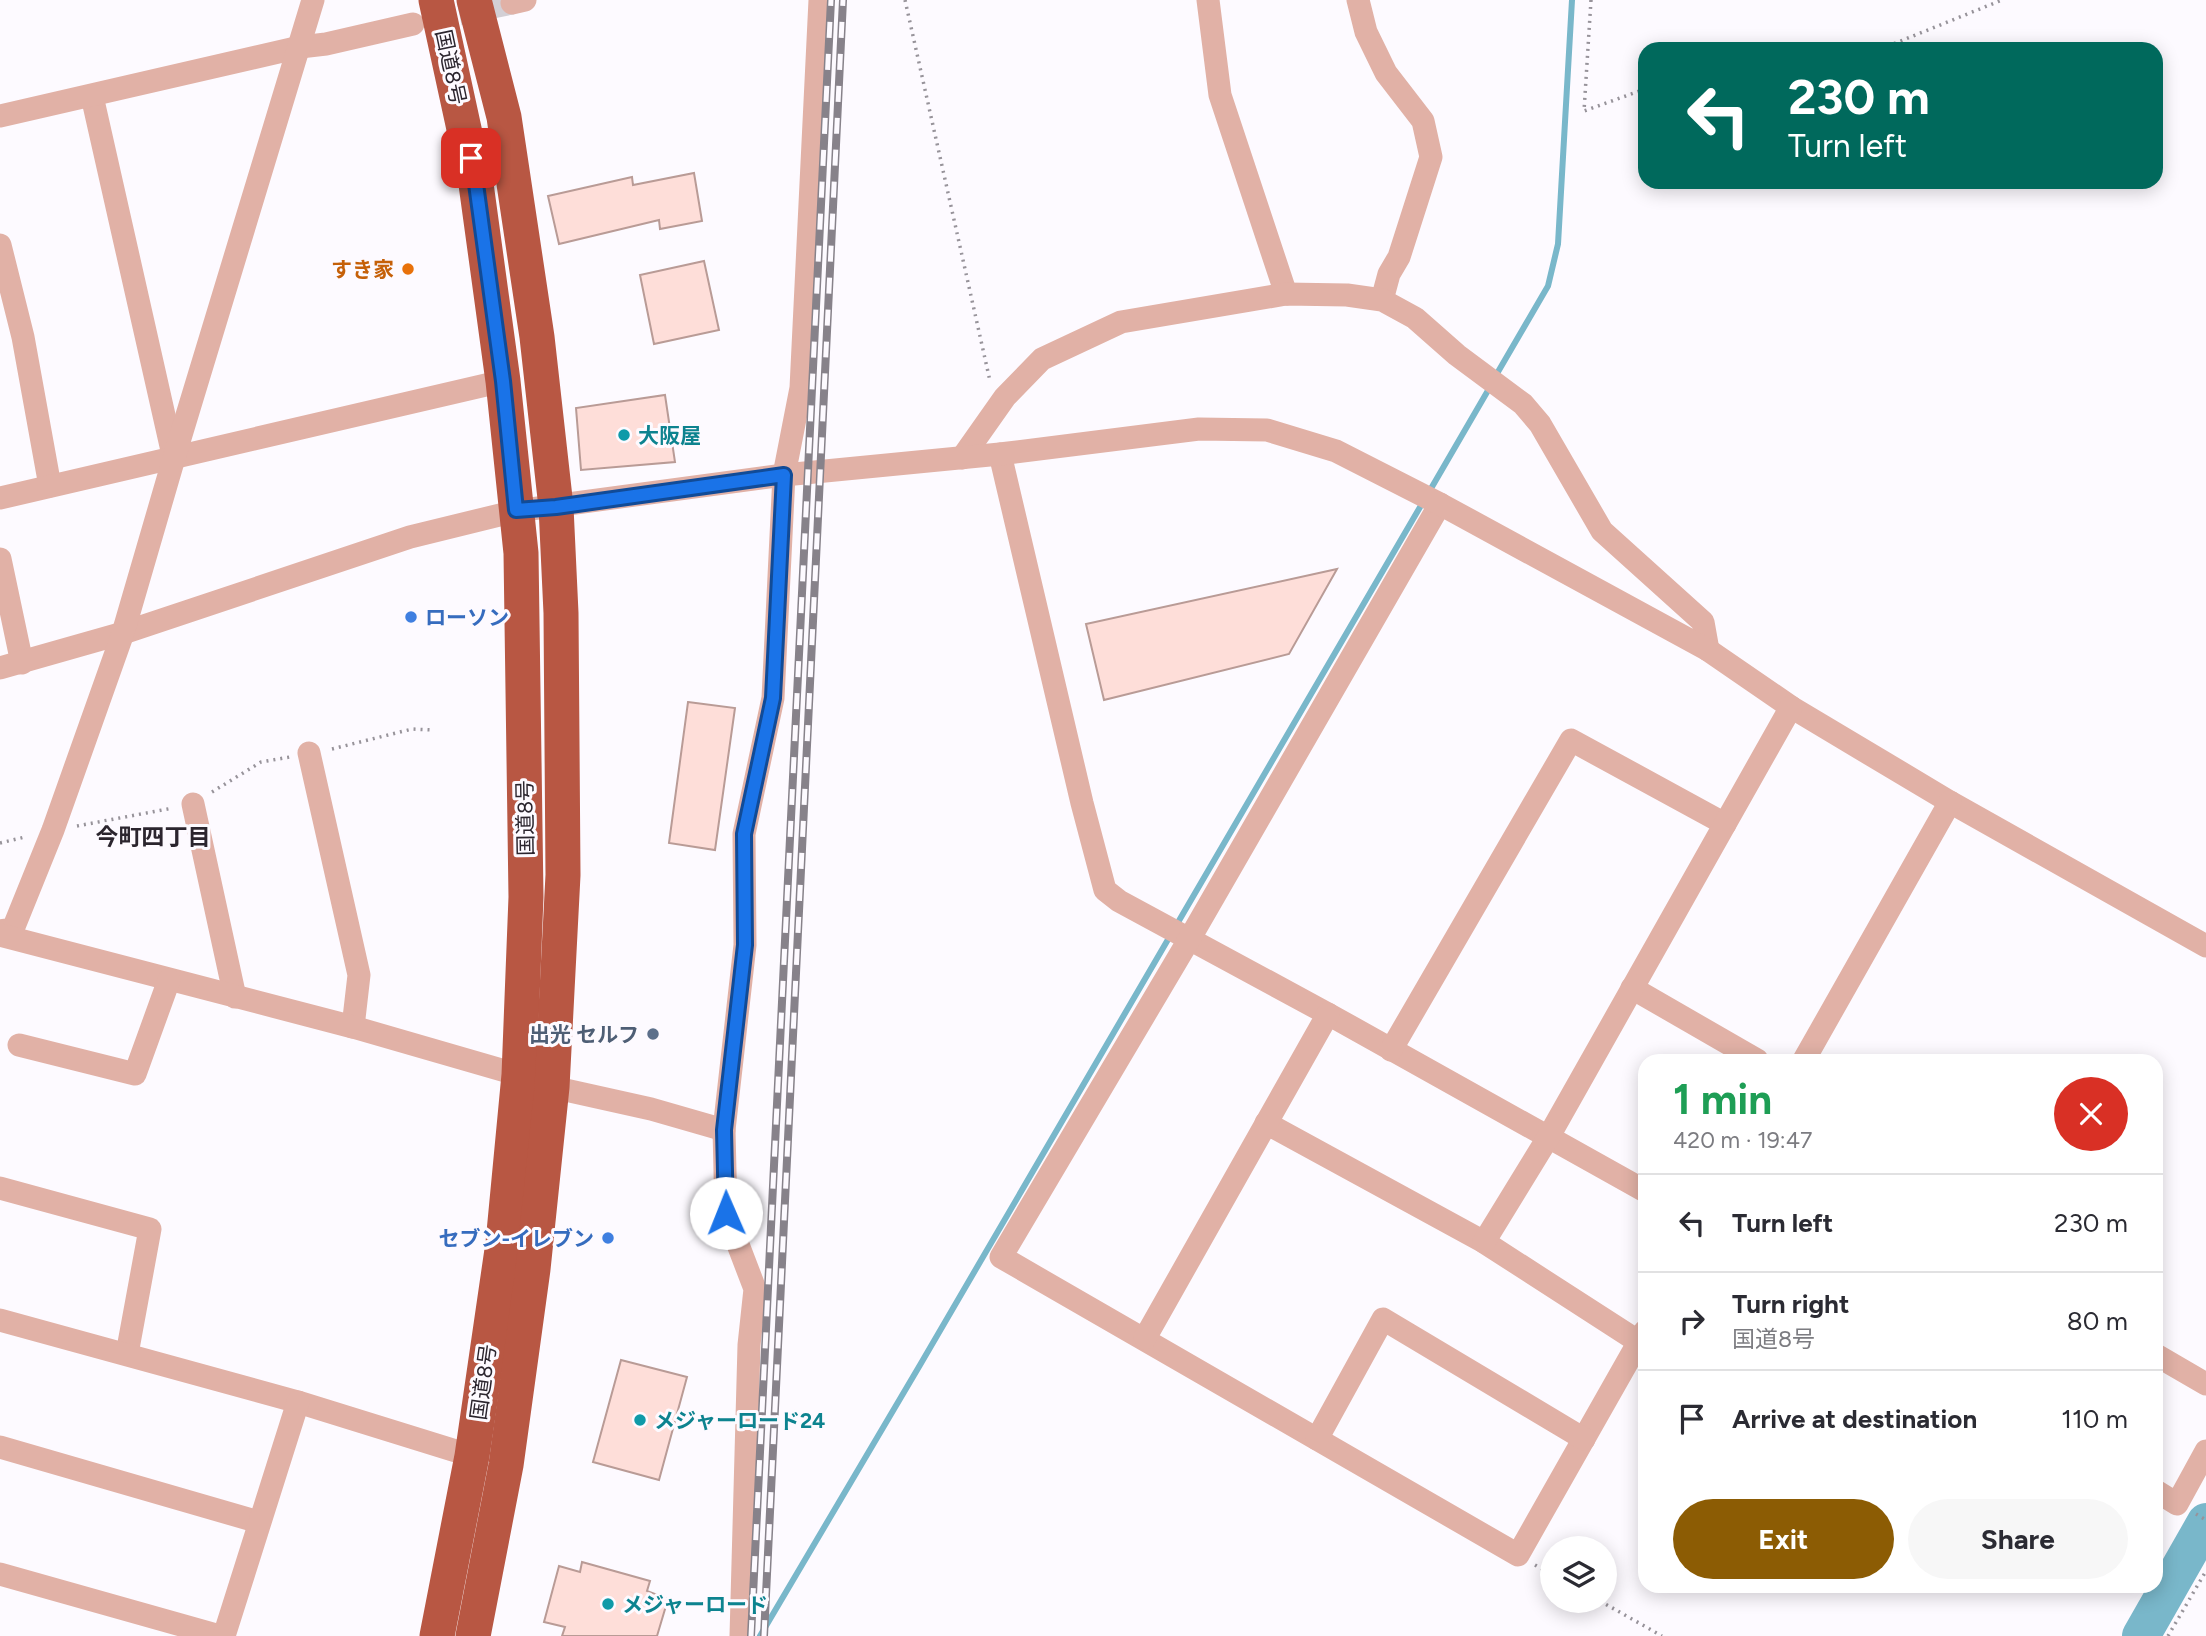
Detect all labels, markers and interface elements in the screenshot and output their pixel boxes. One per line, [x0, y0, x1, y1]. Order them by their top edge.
street label: 国道8号 [431, 27, 471, 107]
text: 230 m [1788, 67, 1930, 126]
icon: left [1673, 70, 1764, 161]
text: Turn left [1788, 127, 1907, 165]
pin [441, 128, 501, 188]
icon: arrive [452, 139, 490, 177]
place label: すき家 [331, 257, 394, 282]
marker: すき家 [400, 261, 416, 277]
place label: 大阪屋 [638, 423, 701, 448]
marker: 大阪屋 [616, 427, 632, 443]
place label: ローソン [425, 605, 509, 630]
marker: ローソン [403, 609, 419, 625]
street label: 国道8号 [512, 780, 538, 856]
district label: 今町四丁目 [96, 823, 211, 851]
place label: 出光 セルフ [529, 1022, 639, 1047]
marker: 出光 セルフ [645, 1026, 661, 1042]
text: 1 min [1673, 1074, 1772, 1125]
button: close [2054, 1077, 2128, 1151]
text: 420 m · 19:47 [1673, 1126, 1812, 1154]
position arrow [689, 1176, 763, 1250]
icon: left [1673, 1204, 1711, 1242]
text: Turn left [1732, 1207, 1833, 1239]
text: 230 m [2054, 1207, 2128, 1239]
place label: セブン-イレブン [438, 1226, 594, 1251]
marker: セブン-イレブン [600, 1230, 616, 1246]
text: Turn right [1732, 1288, 1849, 1320]
icon: right [1673, 1302, 1711, 1340]
text: 80 m [2067, 1305, 2128, 1337]
text: 国道8号 [1732, 1325, 1815, 1353]
street label: 国道8号 [465, 1343, 501, 1421]
icon: arrive [1673, 1400, 1711, 1438]
text: Arrive at destination [1732, 1403, 1977, 1435]
text: 110 m [2061, 1403, 2128, 1435]
place label: メジャーロード24 [654, 1408, 825, 1433]
marker: メジャーロード24 [632, 1412, 648, 1428]
button: Exit [1673, 1499, 1894, 1579]
button: Share [1908, 1499, 2128, 1579]
map controls [1540, 1536, 1617, 1613]
button: layers [1540, 1536, 1617, 1613]
place label: メジャーロード [622, 1592, 768, 1617]
marker: メジャーロード [600, 1596, 616, 1612]

